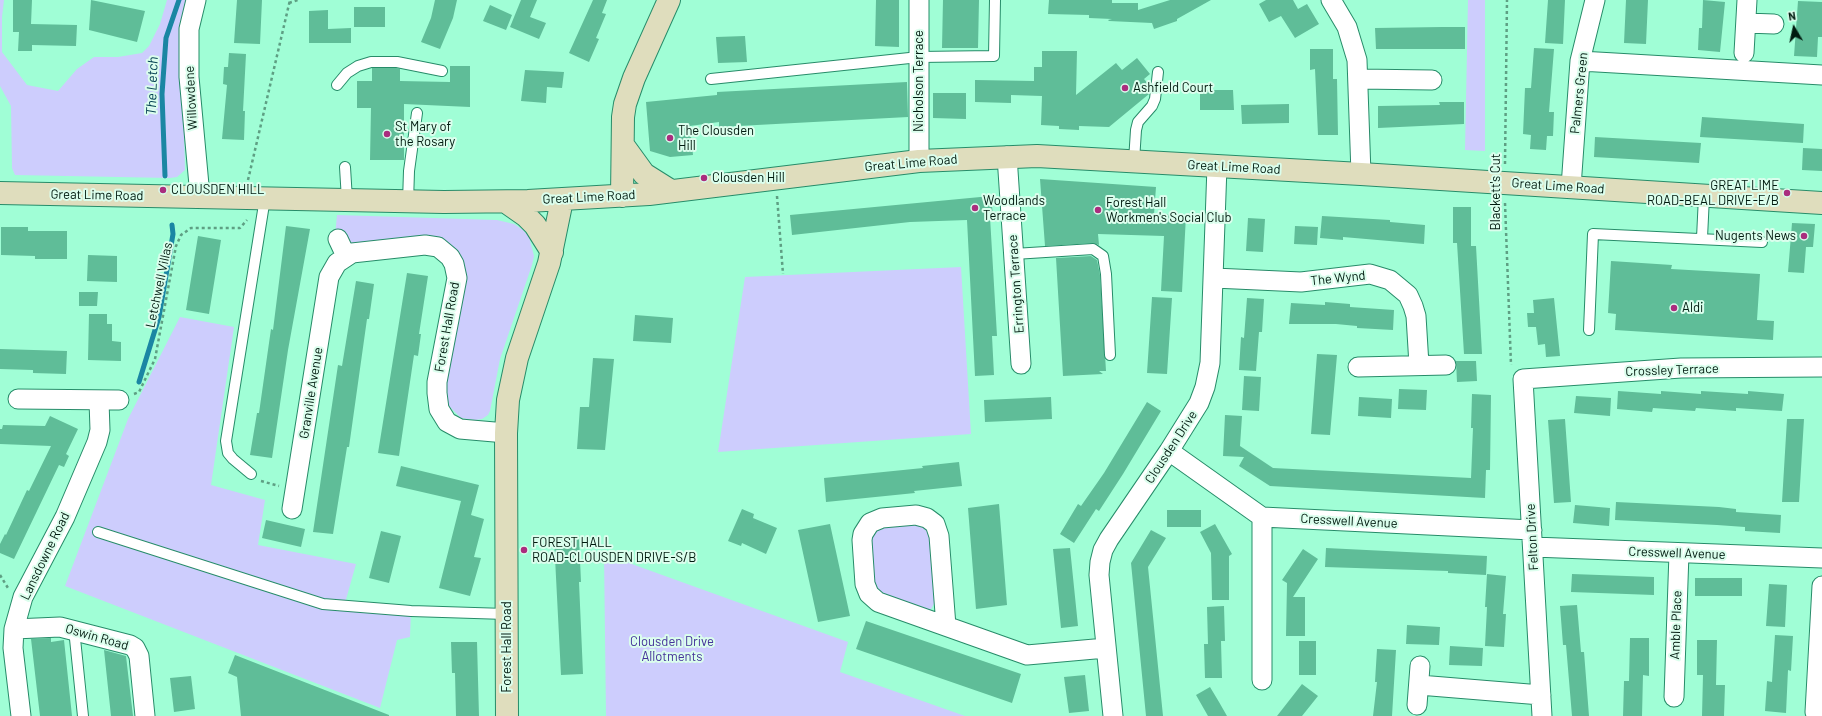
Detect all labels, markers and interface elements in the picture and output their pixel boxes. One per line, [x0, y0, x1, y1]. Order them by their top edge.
north arrow [1774, 8, 1814, 48]
text: N [1787, 9, 1797, 23]
street label: Nicholson Terrace [911, 30, 927, 132]
street label: Palmers Green [1567, 51, 1591, 135]
water label: The Letch [143, 56, 161, 116]
street label: Willowdene [182, 65, 200, 131]
place label: Ashfield Court [1133, 80, 1213, 96]
marker: Ashfield Court [1120, 83, 1130, 93]
place label: St Mary of the Rosary [395, 119, 455, 150]
place label: The Clousden Hill [678, 123, 754, 154]
marker: St Mary of the Rosary [382, 129, 392, 139]
marker: The Clousden Hill [665, 133, 675, 143]
street label: Great Lime Road [864, 151, 958, 175]
street label: Blackett's Cut [1488, 154, 1504, 230]
street label: Great Lime Road [1187, 157, 1281, 177]
place label: Clousden Hill [712, 170, 785, 186]
marker: Clousden Hill [699, 173, 709, 183]
street label: Great Lime Road [1511, 175, 1605, 197]
place label: GREAT LIME ROAD-BEAL DRIVE-E/B [1647, 178, 1779, 209]
place label: CLOUSDEN HILL [171, 182, 264, 198]
marker: CLOUSDEN HILL [158, 185, 168, 195]
street label: Great Lime Road [50, 186, 144, 204]
street label: Great Lime Road [542, 187, 636, 207]
marker: GREAT LIME ROAD-BEAL DRIVE-E/B [1782, 188, 1792, 198]
place label: Woodlands Terrace [983, 193, 1045, 224]
place label: Forest Hall Workmen's Social Club [1106, 195, 1231, 226]
marker: Woodlands Terrace [970, 203, 980, 213]
marker: Forest Hall Workmen's Social Club [1093, 205, 1103, 215]
place label: Nugents News [1715, 228, 1796, 244]
marker: Nugents News [1799, 231, 1809, 241]
street label: Errington Terrace [1005, 234, 1027, 334]
street label: Letchwell Villas [142, 241, 176, 329]
street label: The Wynd [1310, 267, 1366, 289]
street label: Forest Hall Road [431, 281, 463, 373]
place label: Aldi [1682, 300, 1703, 316]
marker: Aldi [1669, 303, 1679, 313]
street label: Granville Avenue [296, 346, 326, 440]
street label: Crossley Terrace [1625, 361, 1719, 379]
street label: Clousden Drive [1142, 408, 1200, 486]
street label: Felton Drive [1522, 503, 1542, 571]
street label: Lansdowne Road [17, 510, 73, 602]
street label: Cresswell Avenue [1300, 511, 1398, 531]
place label: FOREST HALL ROAD-CLOUSDEN DRIVE-S/B [532, 535, 696, 566]
street label: Cresswell Avenue [1628, 544, 1726, 562]
marker: FOREST HALL ROAD-CLOUSDEN DRIVE-S/B [519, 545, 529, 555]
street label: Amble Place [1667, 590, 1685, 660]
street label: Forest Hall Road [499, 601, 515, 693]
street label: Oswin Road [64, 621, 130, 653]
park label: Clousden Drive Allotments [630, 634, 714, 665]

